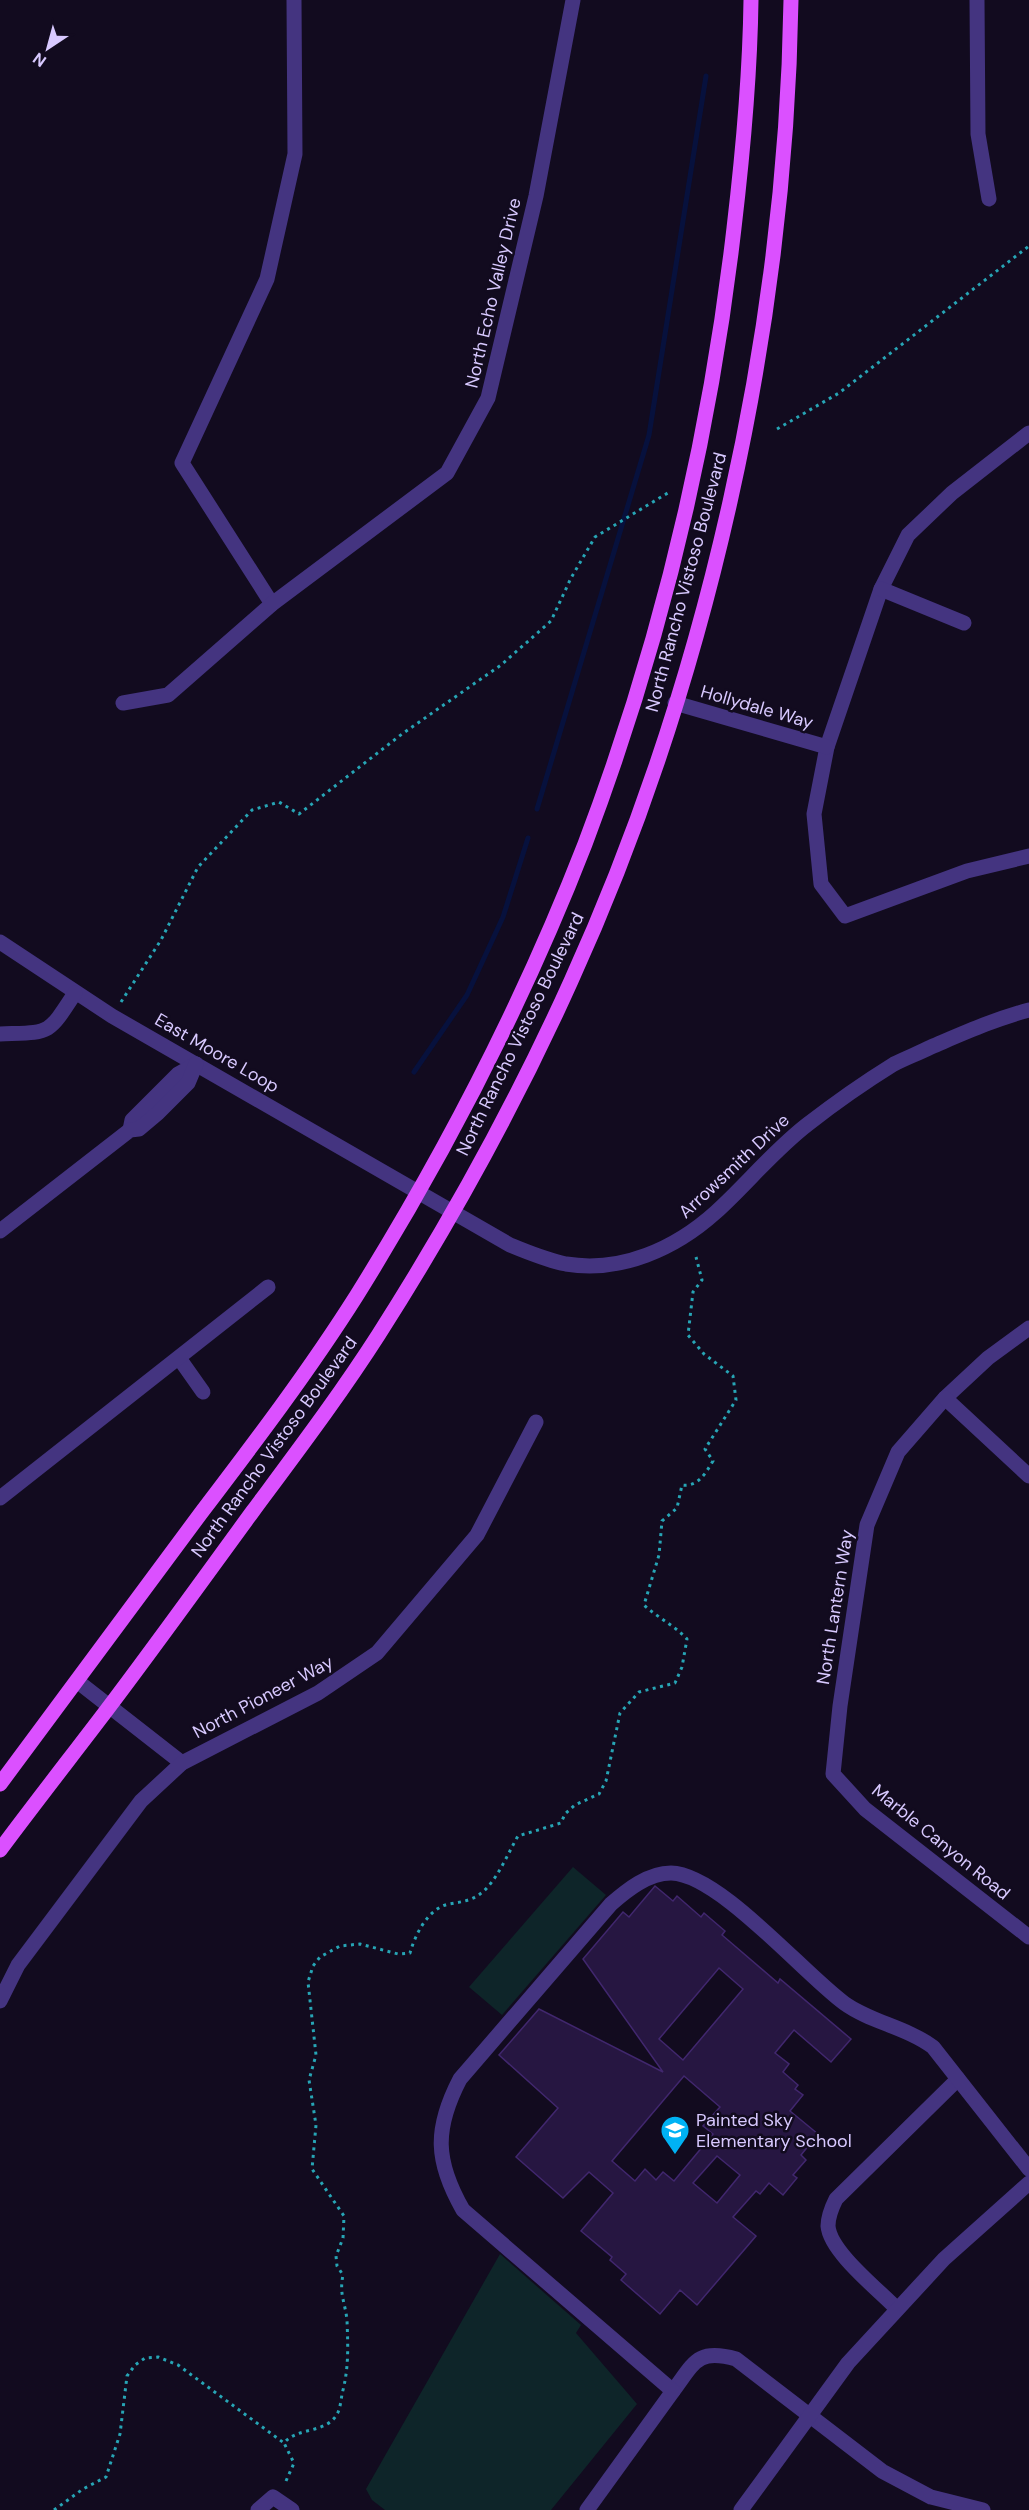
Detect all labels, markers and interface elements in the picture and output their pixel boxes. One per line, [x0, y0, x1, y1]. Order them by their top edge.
north arrow [18, 18, 78, 78]
text: N [29, 48, 50, 72]
street label: North Echo Valley Drive [459, 196, 527, 390]
street label: North Rancho Vistoso Boulevard [640, 450, 732, 714]
street label: Hollydale Way [698, 679, 816, 735]
street label: North Rancho Vistoso Boulevard [451, 908, 589, 1160]
street label: East Moore Loop [150, 1008, 284, 1098]
street label: Arrowsmith Drive [673, 1108, 795, 1224]
street label: North Rancho Vistoso Boulevard [186, 1332, 362, 1562]
street label: North Lantern Way [811, 1528, 859, 1686]
street label: North Pioneer Way [189, 1650, 337, 1744]
street label: Marble Canyon Road [867, 1779, 1015, 1905]
place label: Painted Sky Elementary School [696, 2108, 852, 2153]
school or university icon: Painted Sky Elementary School [659, 2114, 691, 2156]

